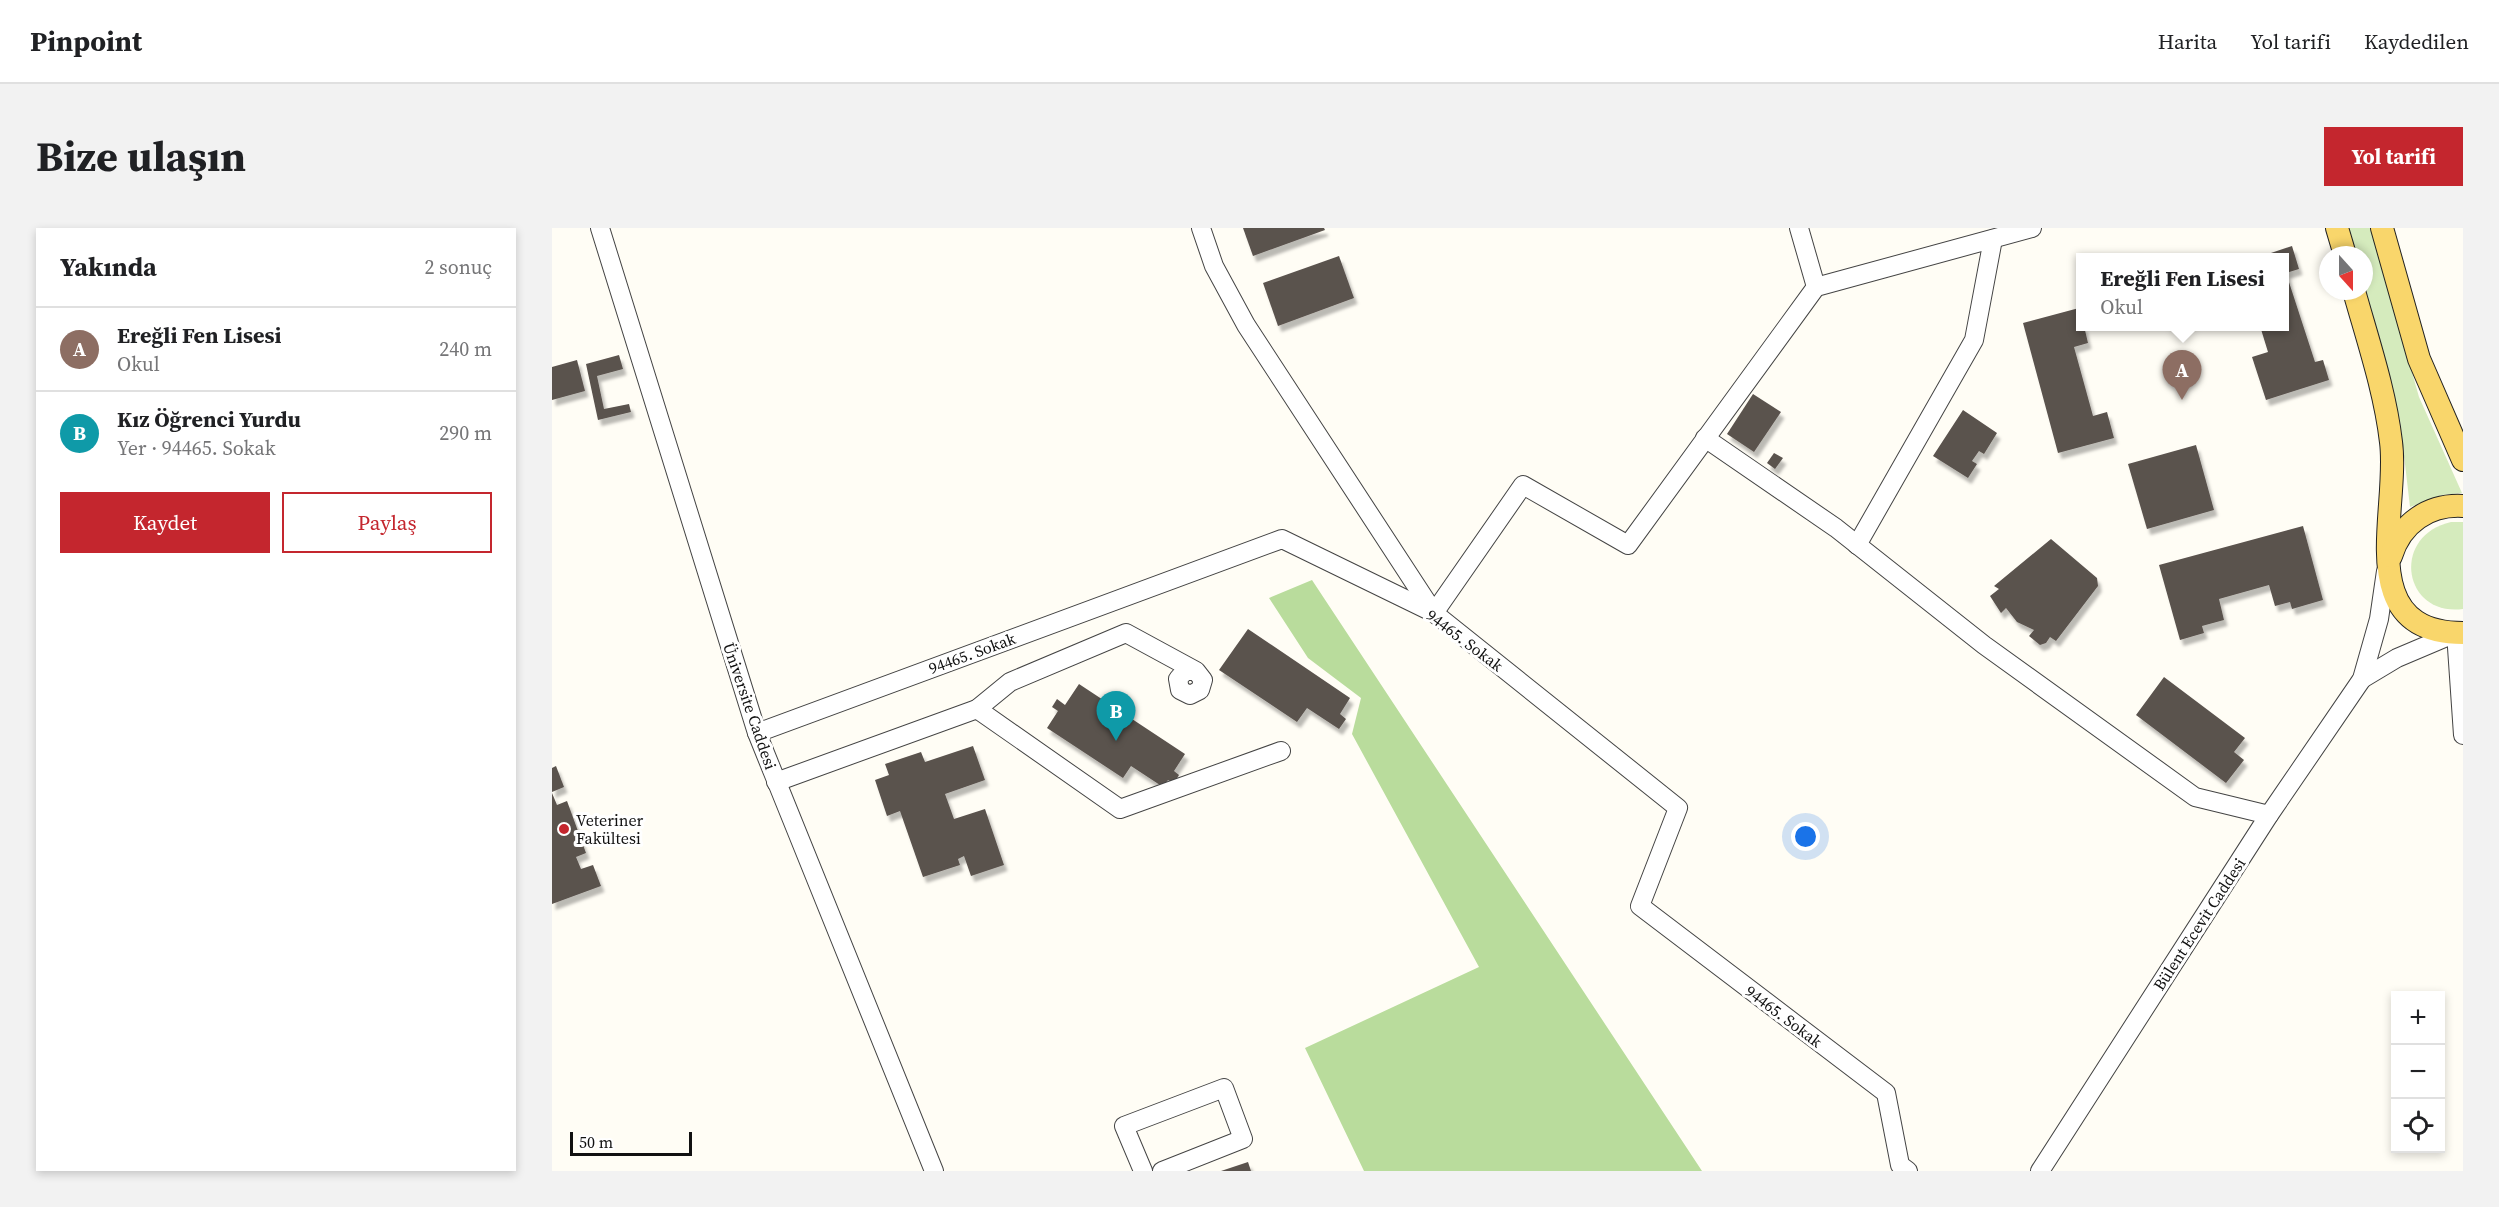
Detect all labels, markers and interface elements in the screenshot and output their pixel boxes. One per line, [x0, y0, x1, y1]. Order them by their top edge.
text: Pinpoint [30, 22, 142, 60]
text: Harita [2158, 27, 2217, 56]
text: Yol tarifi [2250, 27, 2331, 56]
text: Kaydedilen [2364, 27, 2469, 56]
text: Bize ulaşın [36, 127, 246, 185]
button: Yol tarifi [2324, 127, 2463, 186]
north arrow [2319, 246, 2373, 300]
text: Yakında [60, 249, 157, 285]
text: 2 sonuç [424, 253, 492, 281]
popup [2076, 253, 2289, 331]
text: Ereğli Fen Lisesi [2100, 263, 2265, 293]
text: Okul [2100, 293, 2143, 321]
text: Ereğli Fen Lisesi [117, 320, 281, 350]
text: A [73, 335, 86, 363]
text: 240 m [439, 335, 492, 363]
text: Okul [117, 350, 160, 378]
pin: A [2162, 350, 2202, 400]
text: Kız Öğrenci Yurdu [117, 404, 301, 434]
text: B [73, 419, 86, 447]
text: 290 m [439, 419, 492, 447]
text: Yer · 94465. Sokak [117, 434, 276, 462]
button: Kaydet [60, 492, 270, 553]
button: Paylaş [282, 492, 492, 553]
street label: 94465. Sokak [1422, 604, 1508, 676]
street label: 94465. Sokak [925, 627, 1019, 679]
street label: Üniversite Caddesi [718, 640, 782, 773]
pin: B [1096, 692, 1136, 741]
place label: Veteriner Fakültesi [576, 809, 644, 849]
marker: Veteriner Fakültesi [557, 822, 571, 836]
your location [1791, 822, 1820, 851]
street label: Bülent Ecevit Caddesi [2148, 853, 2250, 995]
street label: 94465. Sokak [1741, 980, 1827, 1052]
map controls [2391, 991, 2445, 1153]
button: + [2391, 991, 2445, 1045]
button: − [2391, 1045, 2445, 1099]
button: locate [2391, 1099, 2445, 1153]
scale bar [570, 1129, 692, 1156]
text: 50 m [579, 1131, 613, 1153]

